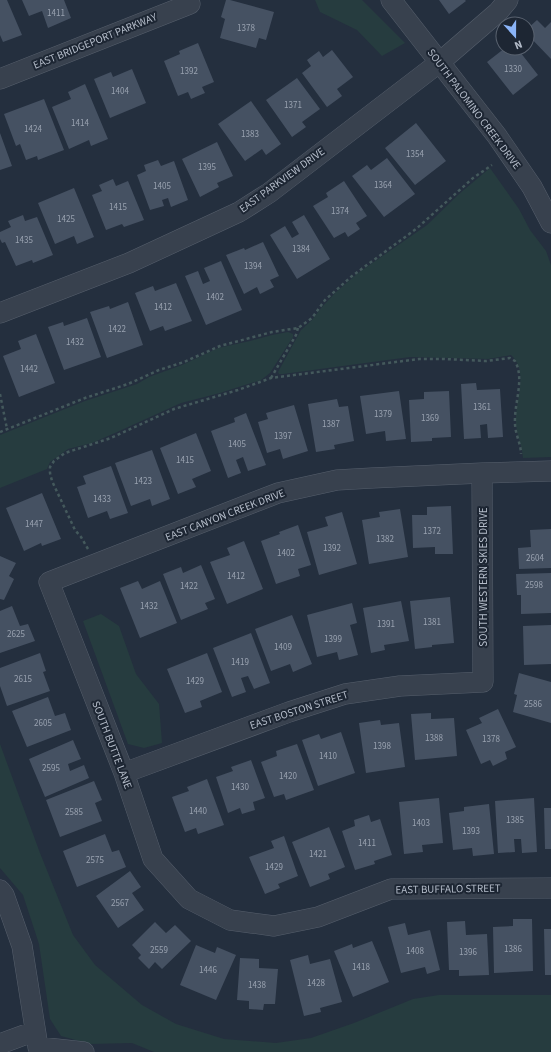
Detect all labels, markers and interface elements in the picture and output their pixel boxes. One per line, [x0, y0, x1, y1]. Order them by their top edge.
house number: 1411 [47, 7, 65, 20]
street label: EAST BRIDGEPORT PARKWAY [31, 9, 160, 73]
north arrow [495, 16, 535, 56]
house number: 1378 [237, 22, 255, 35]
street label: SOUTH PALOMINO CREEK DRIVE [424, 46, 524, 172]
house number: 1330 [504, 63, 522, 76]
house number: 1392 [180, 65, 198, 78]
house number: 1404 [111, 85, 129, 98]
house number: 1371 [284, 99, 302, 112]
house number: 1414 [71, 117, 89, 130]
house number: 1424 [24, 123, 42, 136]
house number: 1383 [241, 128, 259, 141]
street label: EAST PARKVIEW DRIVE [236, 144, 328, 216]
house number: 1354 [406, 148, 424, 161]
house number: 1395 [198, 161, 216, 174]
house number: 1364 [374, 179, 392, 192]
house number: 1405 [153, 180, 171, 193]
house number: 1415 [109, 201, 127, 214]
house number: 1374 [331, 205, 349, 218]
house number: 1425 [57, 213, 75, 226]
house number: 1435 [15, 234, 33, 247]
house number: 1384 [292, 243, 310, 256]
house number: 1394 [244, 260, 262, 273]
house number: 1402 [206, 291, 224, 304]
house number: 1412 [154, 301, 172, 314]
house number: 1422 [108, 323, 126, 336]
house number: 1432 [66, 336, 84, 349]
house number: 1442 [20, 363, 38, 376]
house number: 1361 [473, 401, 491, 414]
house number: 1379 [374, 408, 392, 421]
house number: 1369 [421, 412, 439, 425]
house number: 1387 [322, 418, 340, 431]
house number: 1397 [274, 430, 292, 443]
house number: 1405 [228, 438, 246, 451]
house number: 1415 [176, 454, 194, 467]
house number: 1423 [134, 475, 152, 488]
street label: EAST CANYON CREEK DRIVE [163, 485, 287, 545]
house number: 1433 [93, 493, 111, 506]
street label: SOUTH WESTERN SKIES DRIVE [476, 507, 491, 647]
house number: 1447 [25, 518, 43, 531]
house number: 1372 [423, 525, 441, 538]
house number: 1382 [376, 533, 394, 546]
house number: 1392 [323, 542, 341, 555]
house number: 1402 [277, 547, 295, 560]
house number: 2604 [526, 552, 544, 565]
house number: 1412 [227, 570, 245, 583]
house number: 2598 [525, 579, 543, 592]
house number: 1422 [180, 580, 198, 593]
house number: 1432 [140, 600, 158, 613]
house number: 1381 [423, 616, 441, 629]
house number: 1391 [377, 618, 395, 631]
house number: 2625 [7, 628, 25, 641]
house number: 1399 [324, 633, 342, 646]
house number: 1409 [274, 641, 292, 654]
house number: 1419 [231, 656, 249, 669]
house number: 2615 [14, 673, 32, 686]
house number: 1429 [186, 675, 204, 688]
street label: EAST BOSTON STREET [248, 687, 350, 733]
house number: 2586 [524, 698, 542, 711]
street label: SOUTH BUTTE LANE [88, 699, 136, 791]
house number: 2605 [34, 717, 52, 730]
house number: 1388 [425, 732, 443, 745]
house number: 1378 [482, 733, 500, 746]
house number: 1398 [373, 740, 391, 753]
house number: 1410 [319, 750, 337, 763]
house number: 2595 [42, 762, 60, 775]
house number: 1420 [279, 770, 297, 783]
house number: 1430 [231, 781, 249, 794]
house number: 1440 [189, 805, 207, 818]
house number: 2585 [65, 806, 83, 819]
house number: 1385 [506, 814, 524, 827]
house number: 1403 [412, 817, 430, 830]
house number: 1393 [462, 825, 480, 838]
house number: 1411 [358, 837, 376, 850]
house number: 1421 [309, 848, 327, 861]
house number: 2575 [86, 854, 104, 867]
house number: 1429 [265, 861, 283, 874]
street label: EAST BUFFALO STREET [395, 881, 501, 897]
house number: 2567 [111, 897, 129, 910]
house number: 1386 [504, 943, 522, 956]
house number: 2559 [150, 944, 168, 957]
house number: 1408 [406, 945, 424, 958]
house number: 1396 [459, 946, 477, 959]
house number: 1418 [352, 961, 370, 974]
house number: 1446 [199, 964, 217, 977]
house number: 1428 [307, 977, 325, 990]
house number: 1438 [248, 979, 266, 992]

